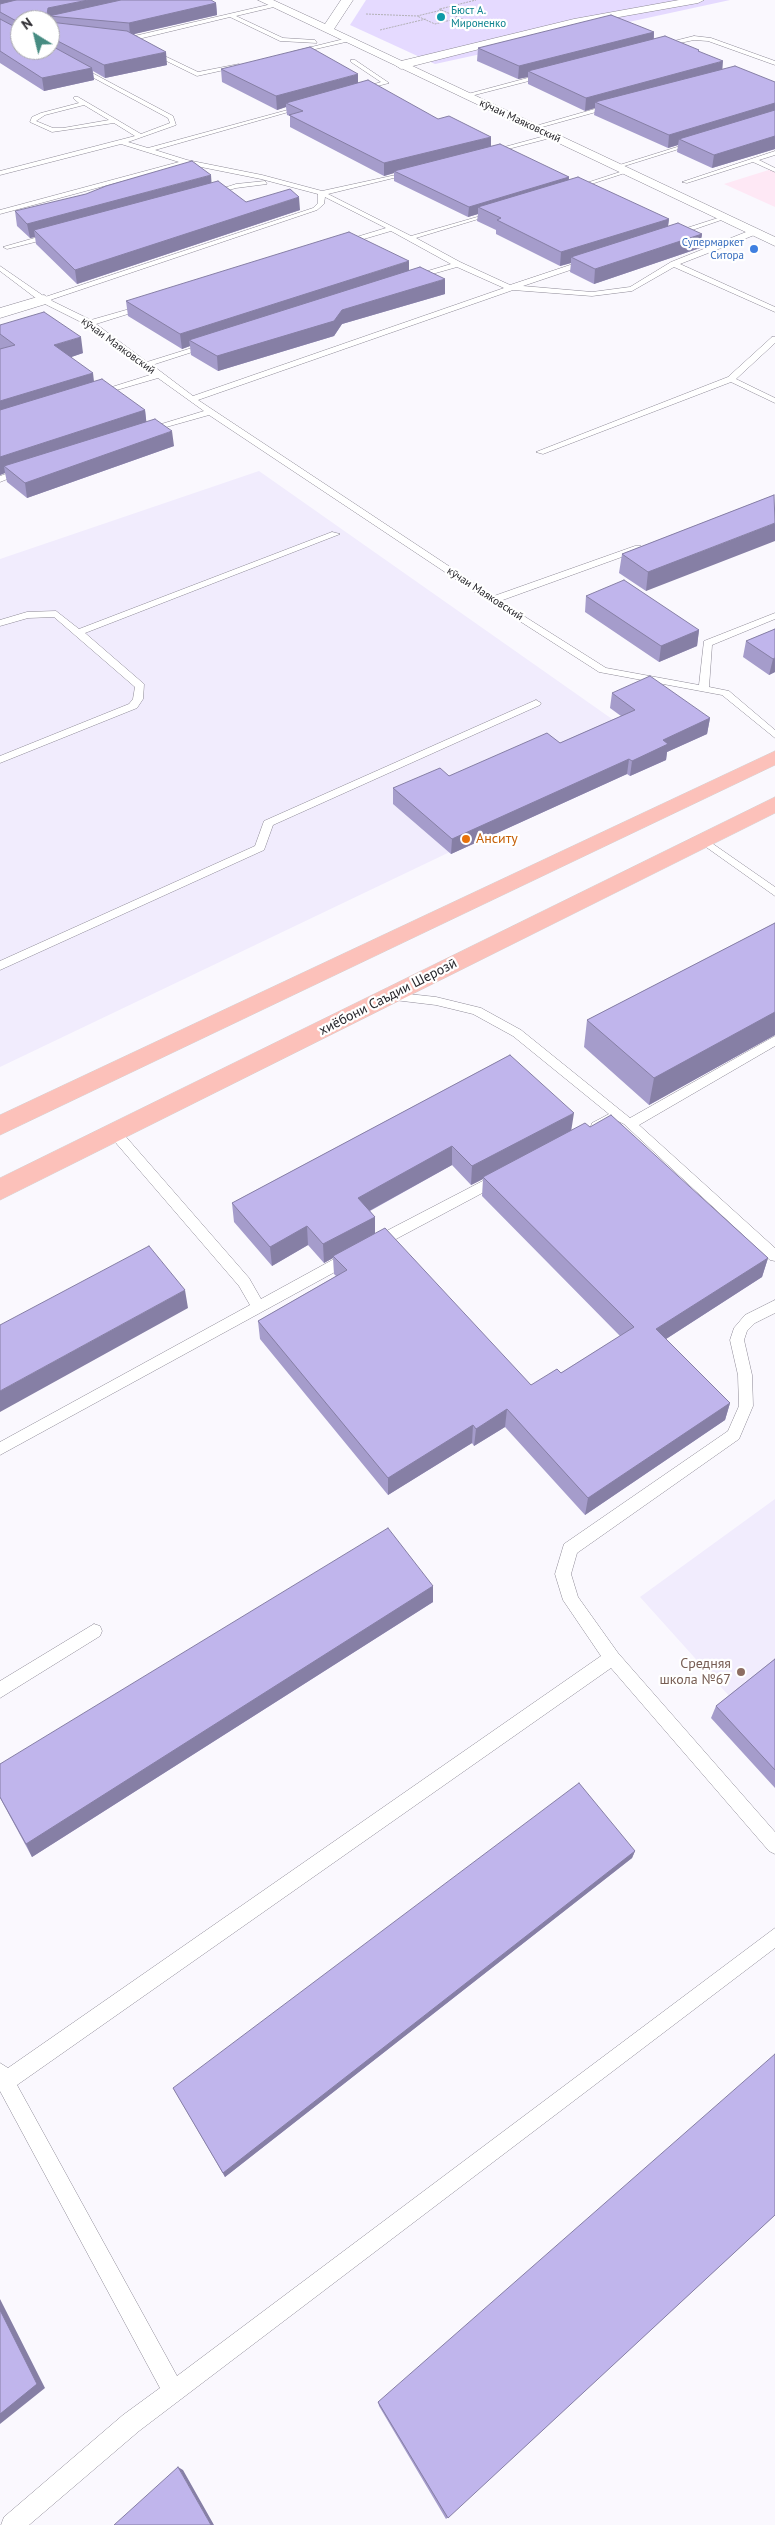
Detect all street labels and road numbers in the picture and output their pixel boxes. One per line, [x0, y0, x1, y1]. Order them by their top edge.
street label: кӯчаи Маяковский [477, 96, 563, 146]
street label: кӯчаи Маяковский [78, 315, 158, 377]
street label: кӯчаи Маяковский [444, 564, 526, 624]
street label: хиёбони Саъдии Шерозӣ [316, 955, 460, 1039]

